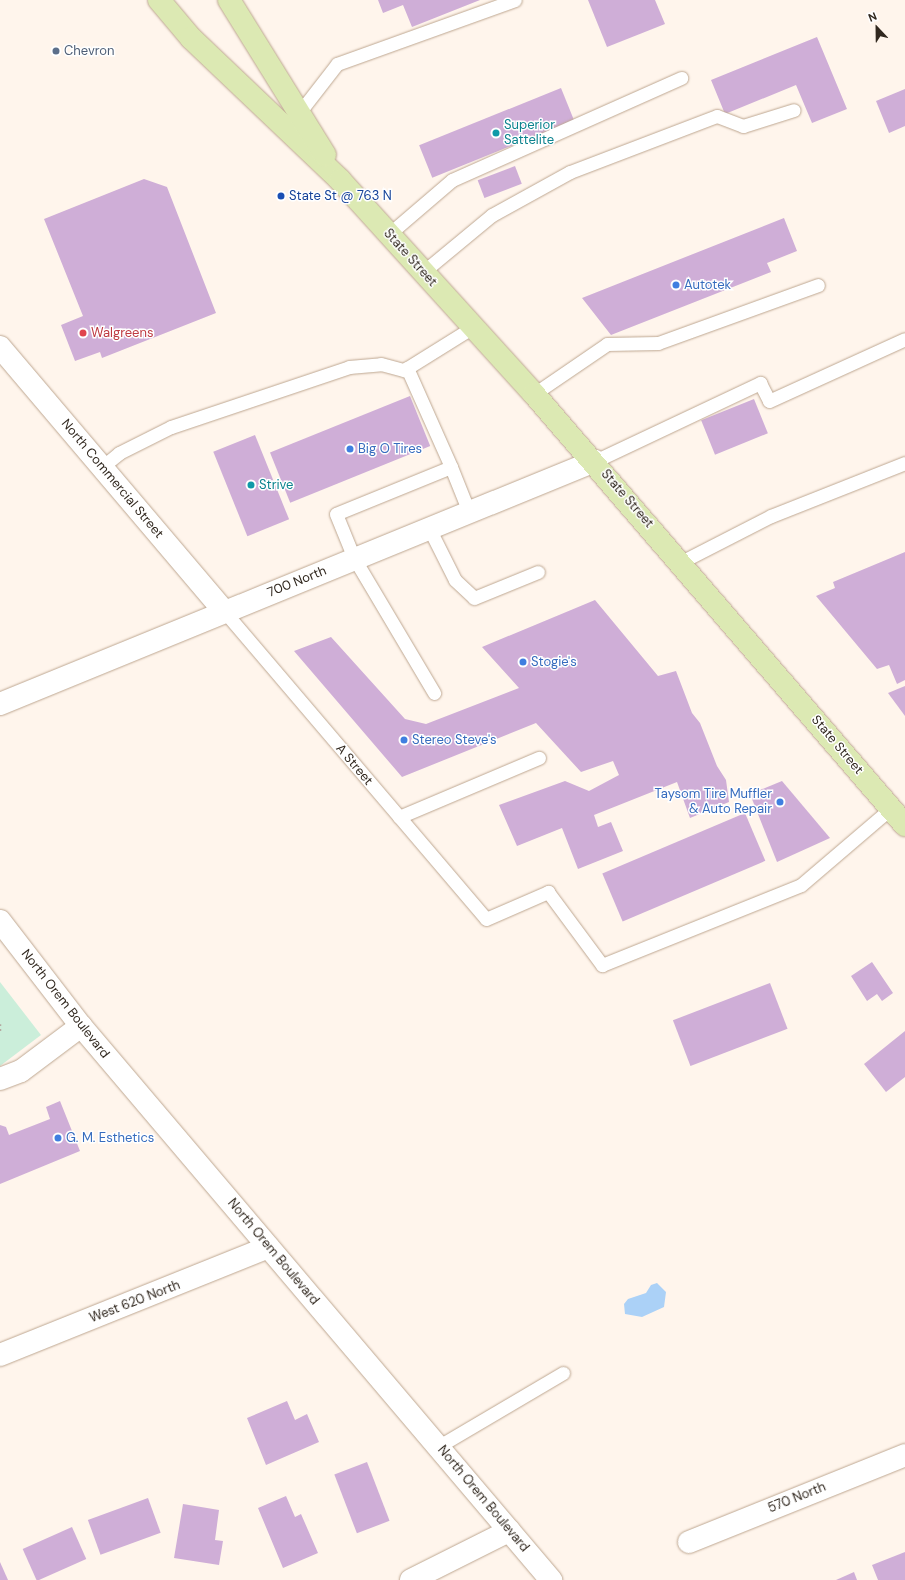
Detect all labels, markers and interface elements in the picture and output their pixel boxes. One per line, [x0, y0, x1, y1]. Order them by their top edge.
north arrow [857, 8, 897, 48]
text: N [866, 9, 879, 25]
place label: Chevron [64, 43, 115, 59]
marker: Chevron [51, 46, 61, 56]
place label: Superior Sattelite [504, 118, 555, 149]
marker: Superior Sattelite [491, 128, 501, 138]
place label: State St @ 763 N [289, 188, 392, 204]
marker: State St @ 763 N [276, 191, 286, 201]
street label: State Street [380, 226, 440, 290]
place label: Autotek [684, 277, 731, 293]
marker: Autotek [671, 280, 681, 290]
place label: Walgreens [91, 325, 153, 341]
marker: Walgreens [78, 328, 88, 338]
street label: North Commercial Street [58, 416, 166, 542]
place label: Big O Tires [358, 441, 422, 457]
marker: Big O Tires [345, 444, 355, 454]
street label: State Street [597, 467, 657, 531]
place label: Strive [259, 477, 293, 493]
marker: Strive [246, 480, 256, 490]
street label: 700 North [265, 563, 329, 601]
place label: Stogie's [531, 654, 577, 670]
marker: Stogie's [518, 657, 528, 667]
street label: State Street [808, 712, 866, 778]
place label: Stereo Steve's [412, 732, 496, 748]
marker: Stereo Steve's [399, 735, 409, 745]
street label: A Street [332, 741, 376, 789]
place label: Taysom Tire Muffler & Auto Repair [655, 787, 772, 818]
marker: Taysom Tire Muffler & Auto Repair [775, 797, 785, 807]
street label: North Orem Boulevard [18, 946, 112, 1062]
place label: G. M. Esthetics [66, 1130, 154, 1146]
marker: G. M. Esthetics [53, 1133, 63, 1143]
street label: North Orem Boulevard [224, 1196, 322, 1308]
street label: West 620 North [88, 1278, 182, 1326]
street label: North Orem Boulevard [434, 1443, 532, 1555]
street label: 570 North [766, 1479, 828, 1517]

